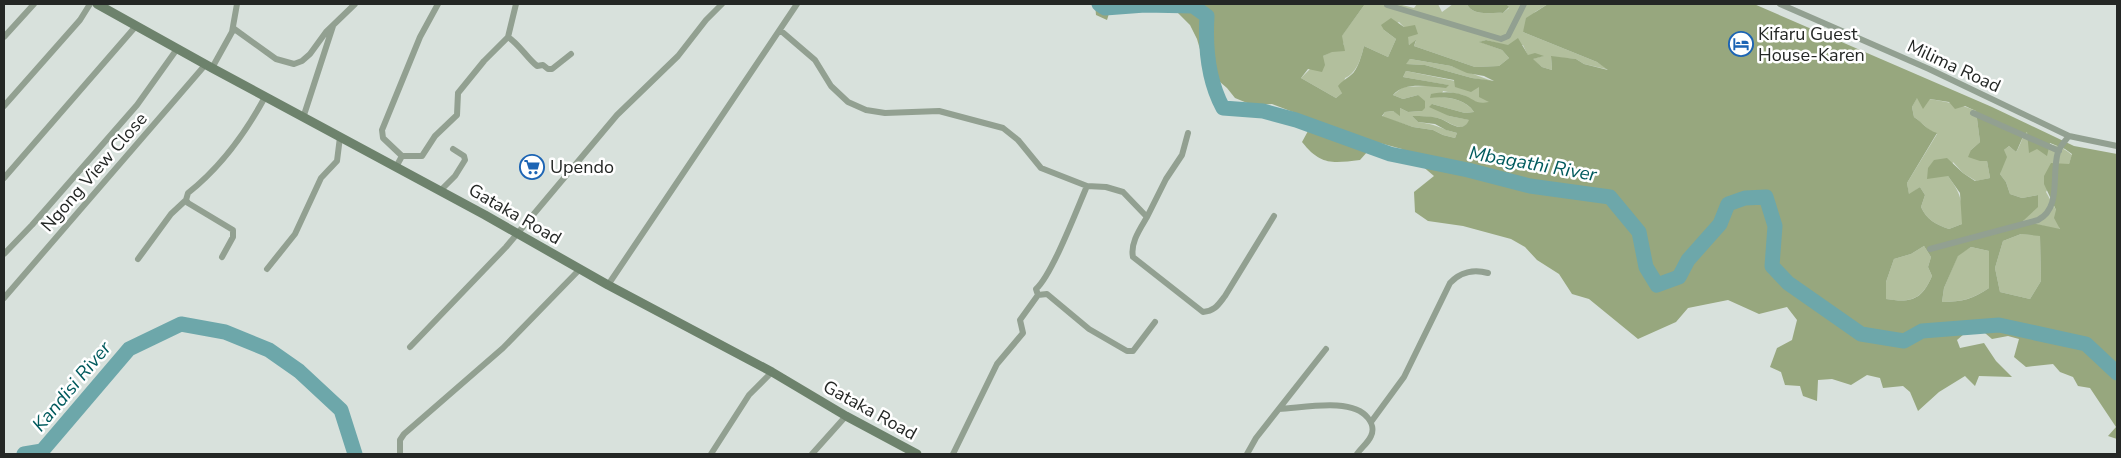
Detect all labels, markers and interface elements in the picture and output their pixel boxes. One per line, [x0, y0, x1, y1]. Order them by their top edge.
place label: Kifaru Guest House-Karen [1758, 22, 1865, 67]
hotel icon: Kifaru Guest House-Karen [1728, 31, 1754, 57]
street label: Milima Road [1903, 34, 2005, 98]
street label: Ngong View Close [36, 107, 152, 237]
water label: Mbagathi River [1467, 140, 1600, 188]
supermarket icon: Upendo [519, 154, 545, 180]
place label: Upendo [550, 155, 614, 179]
street label: Gataka Road [464, 178, 566, 250]
water label: Kandisi River [26, 335, 118, 437]
street label: Gataka Road [819, 374, 921, 446]

